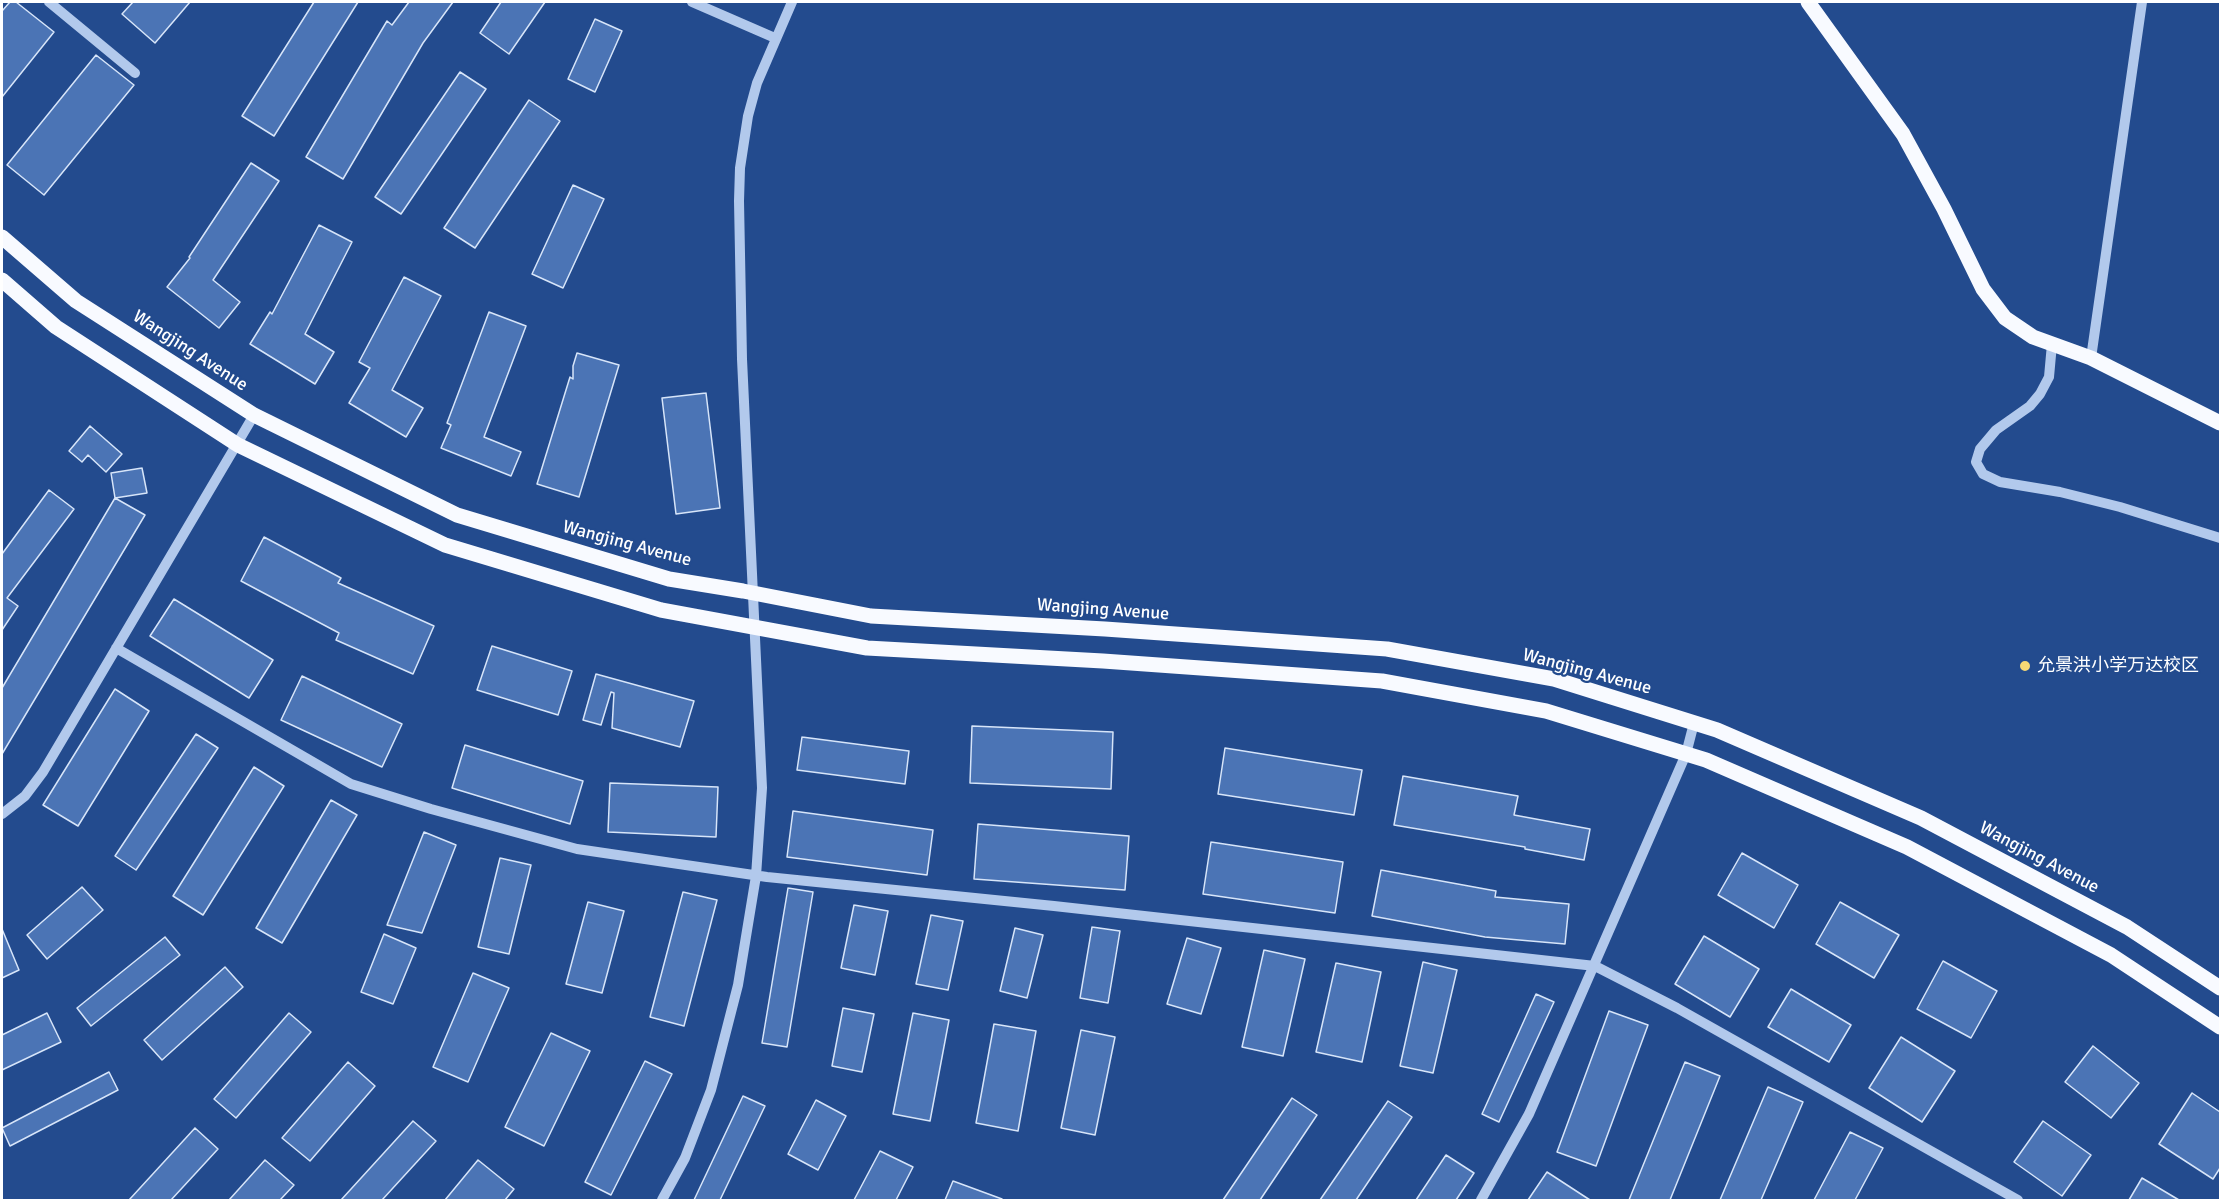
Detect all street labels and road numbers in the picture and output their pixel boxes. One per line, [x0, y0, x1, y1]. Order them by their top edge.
street label: Wangjing Avenue [129, 306, 251, 396]
street label: Wangjing Avenue [560, 516, 694, 572]
street label: Wangjing Avenue [1036, 595, 1170, 625]
street label: Wangjing Avenue [1520, 644, 1654, 700]
street label: Wangjing Avenue [1975, 817, 2103, 899]

